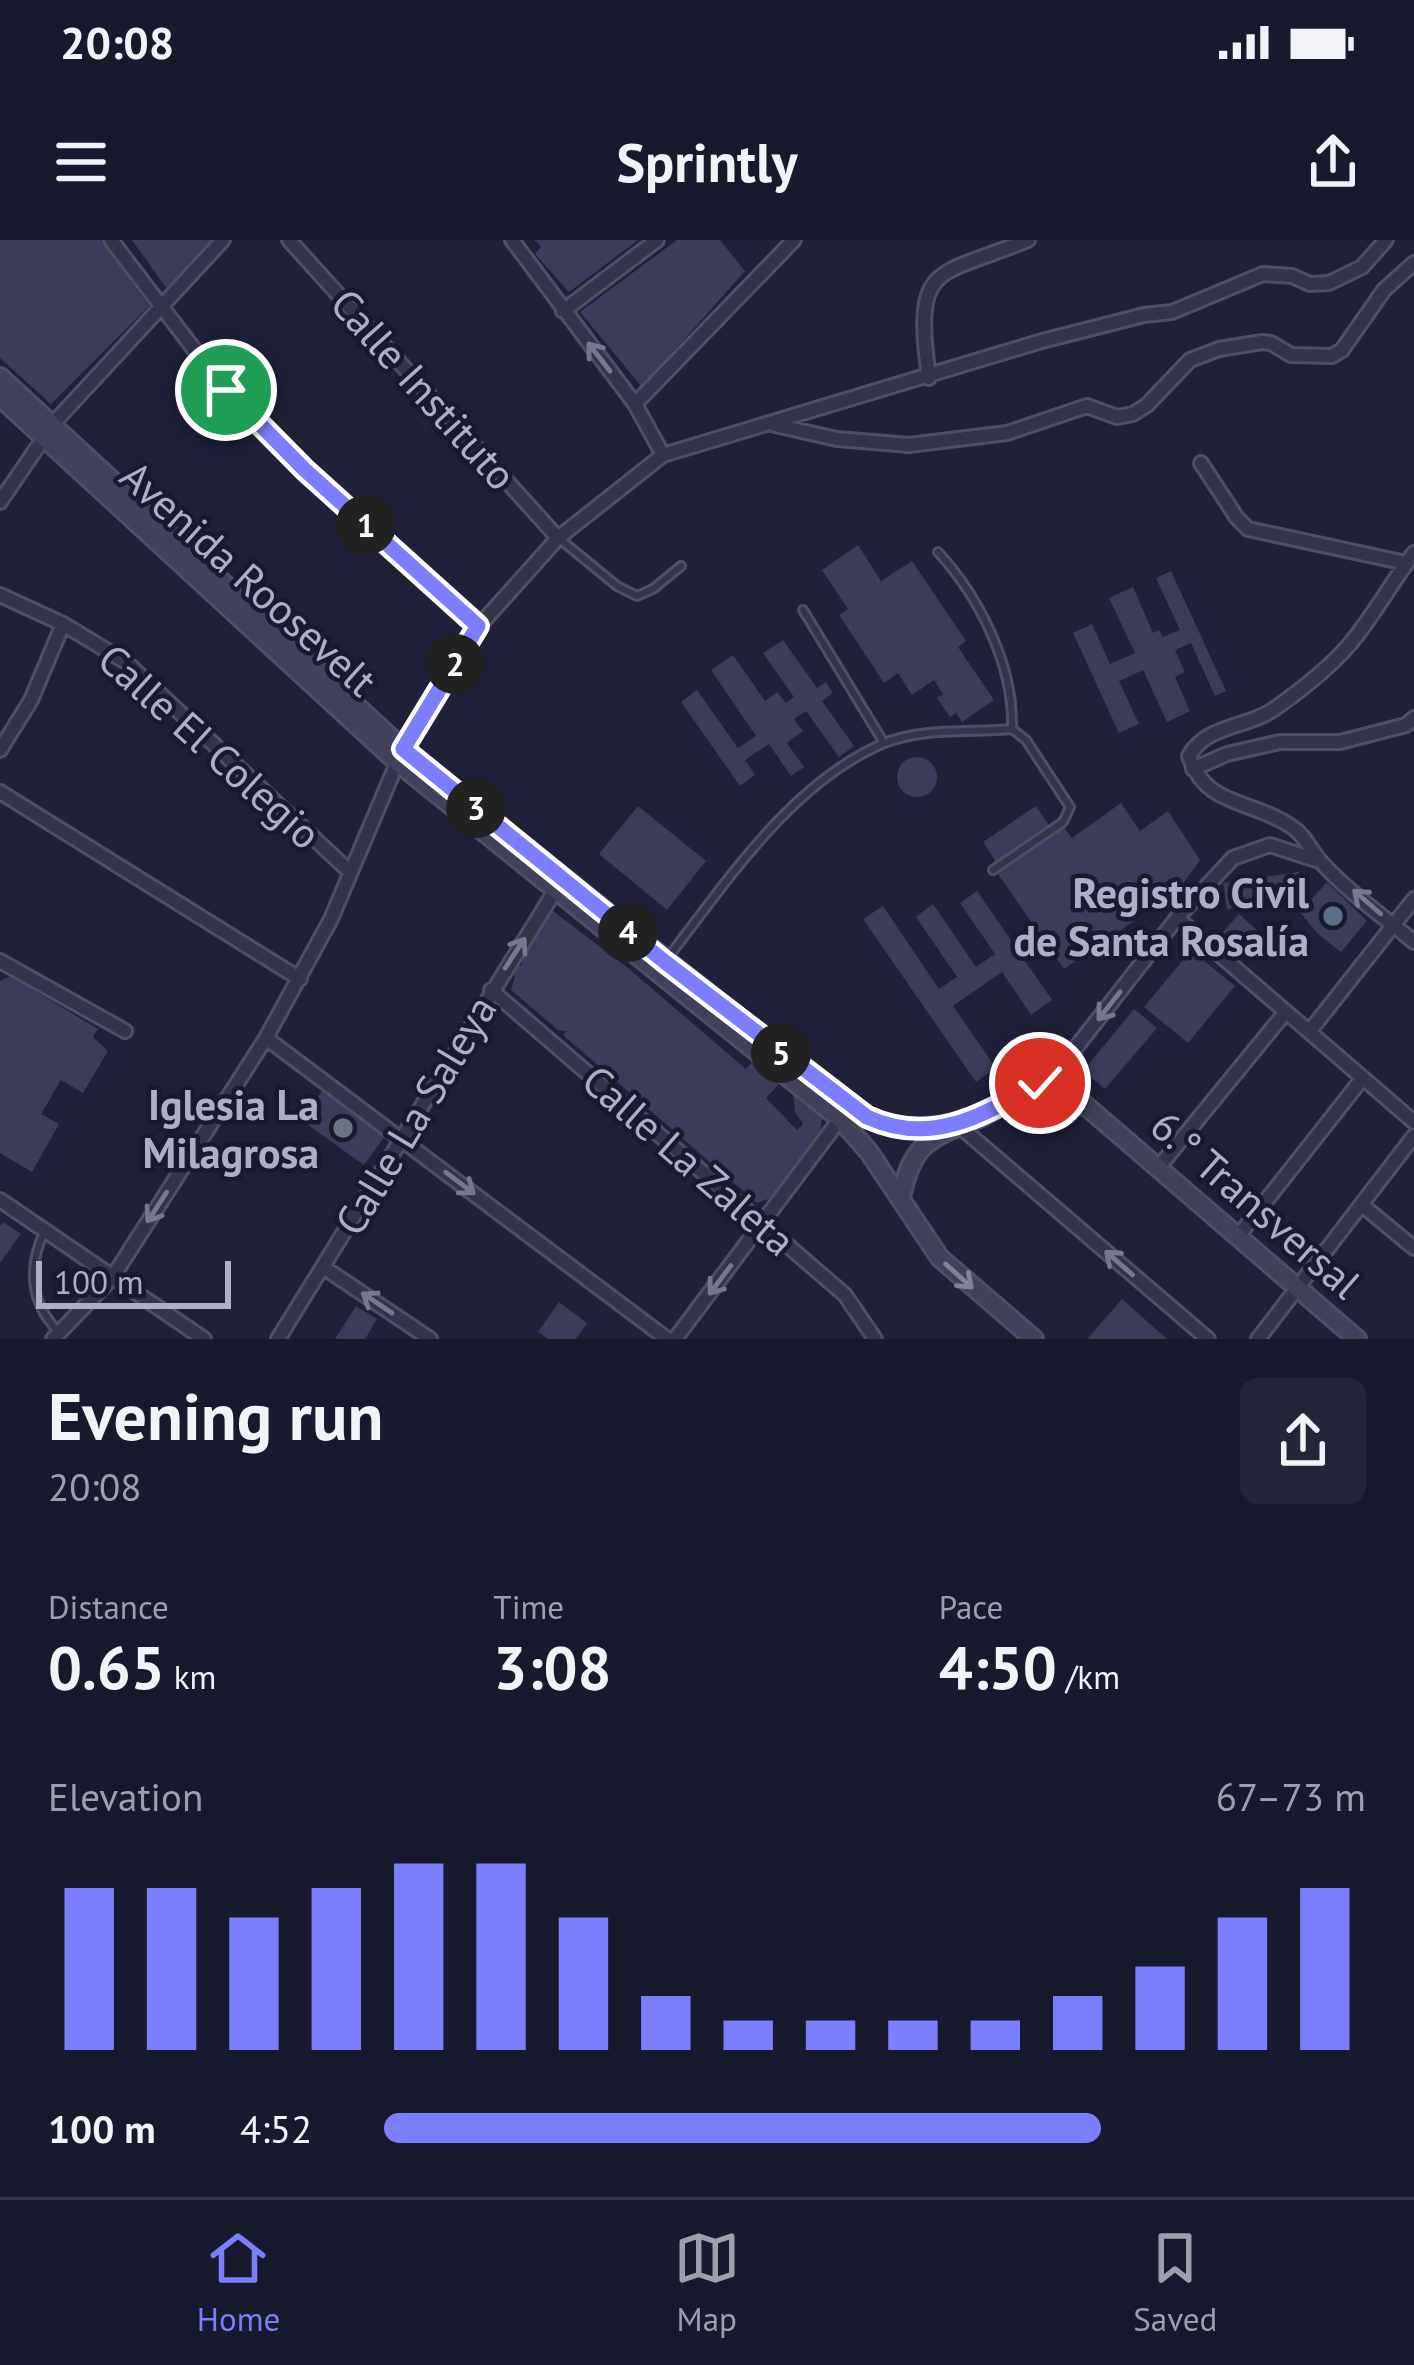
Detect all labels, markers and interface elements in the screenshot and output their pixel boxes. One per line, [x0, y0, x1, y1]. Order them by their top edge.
text: 20:08 [60, 13, 174, 71]
text: Sprintly [616, 127, 798, 197]
icon: menu [48, 129, 114, 195]
icon: share [1300, 129, 1366, 195]
street label: Calle Instituto [319, 277, 529, 501]
pin [175, 339, 277, 441]
one-way arrow [586, 342, 613, 374]
icon: arrive [193, 357, 259, 423]
street label: Avenida Roosevelt [109, 448, 389, 708]
pin: 1 [336, 495, 396, 555]
text: 1 [357, 503, 375, 546]
street label: Calle El Colegio [87, 631, 333, 861]
pin: 2 [425, 634, 485, 694]
text: 2 [446, 642, 464, 685]
pin: 3 [446, 778, 506, 838]
text: 3 [467, 786, 485, 829]
place label: Registro Civil de Santa Rosalía [1013, 865, 1310, 968]
one-way arrow [1352, 889, 1383, 916]
pin: 4 [598, 902, 658, 962]
marker: Registro Civil de Santa Rosalía [1320, 903, 1346, 929]
text: 4 [619, 910, 637, 953]
one-way arrow [502, 937, 527, 971]
street label: Calle La Saleya [322, 985, 508, 1245]
one-way arrow [1096, 989, 1122, 1021]
pin: 5 [751, 1023, 811, 1083]
text: 5 [772, 1031, 790, 1074]
pin [989, 1032, 1091, 1134]
icon: check [1007, 1050, 1073, 1116]
street label: Calle La Zaleta [571, 1052, 807, 1268]
place label: Iglesia La Milagrosa [143, 1077, 319, 1180]
street label: 6.° Transversal [1140, 1098, 1372, 1310]
marker: Iglesia La Milagrosa [330, 1115, 356, 1141]
one-way arrow [443, 1170, 476, 1196]
one-way arrow [145, 1189, 170, 1223]
one-way arrow [1104, 1250, 1135, 1277]
scale bar [36, 1255, 231, 1308]
text: 100 m [54, 1260, 144, 1303]
one-way arrow [944, 1262, 974, 1289]
one-way arrow [707, 1264, 734, 1296]
one-way arrow [360, 1291, 394, 1316]
text: Evening run [48, 1373, 383, 1458]
button: share [1240, 1378, 1366, 1504]
text: 20:08 [48, 1461, 142, 1512]
text: Distance [48, 1585, 169, 1628]
text: Time [493, 1585, 564, 1628]
text: Pace [939, 1585, 1003, 1628]
text: 0.65 [48, 1628, 165, 1706]
text: 3:08 [493, 1628, 612, 1706]
text: 4:50 [939, 1628, 1057, 1706]
text: km [165, 1655, 216, 1698]
text: /km [1057, 1655, 1120, 1698]
text: Elevation [48, 1771, 203, 1822]
text: 67–73 m [1216, 1771, 1366, 1822]
text: 100 m [48, 2103, 156, 2154]
text: 4:52 [240, 2103, 312, 2154]
tab: Home [197, 2225, 280, 2340]
tab: Map [674, 2225, 740, 2340]
tab: Saved [1133, 2225, 1217, 2340]

